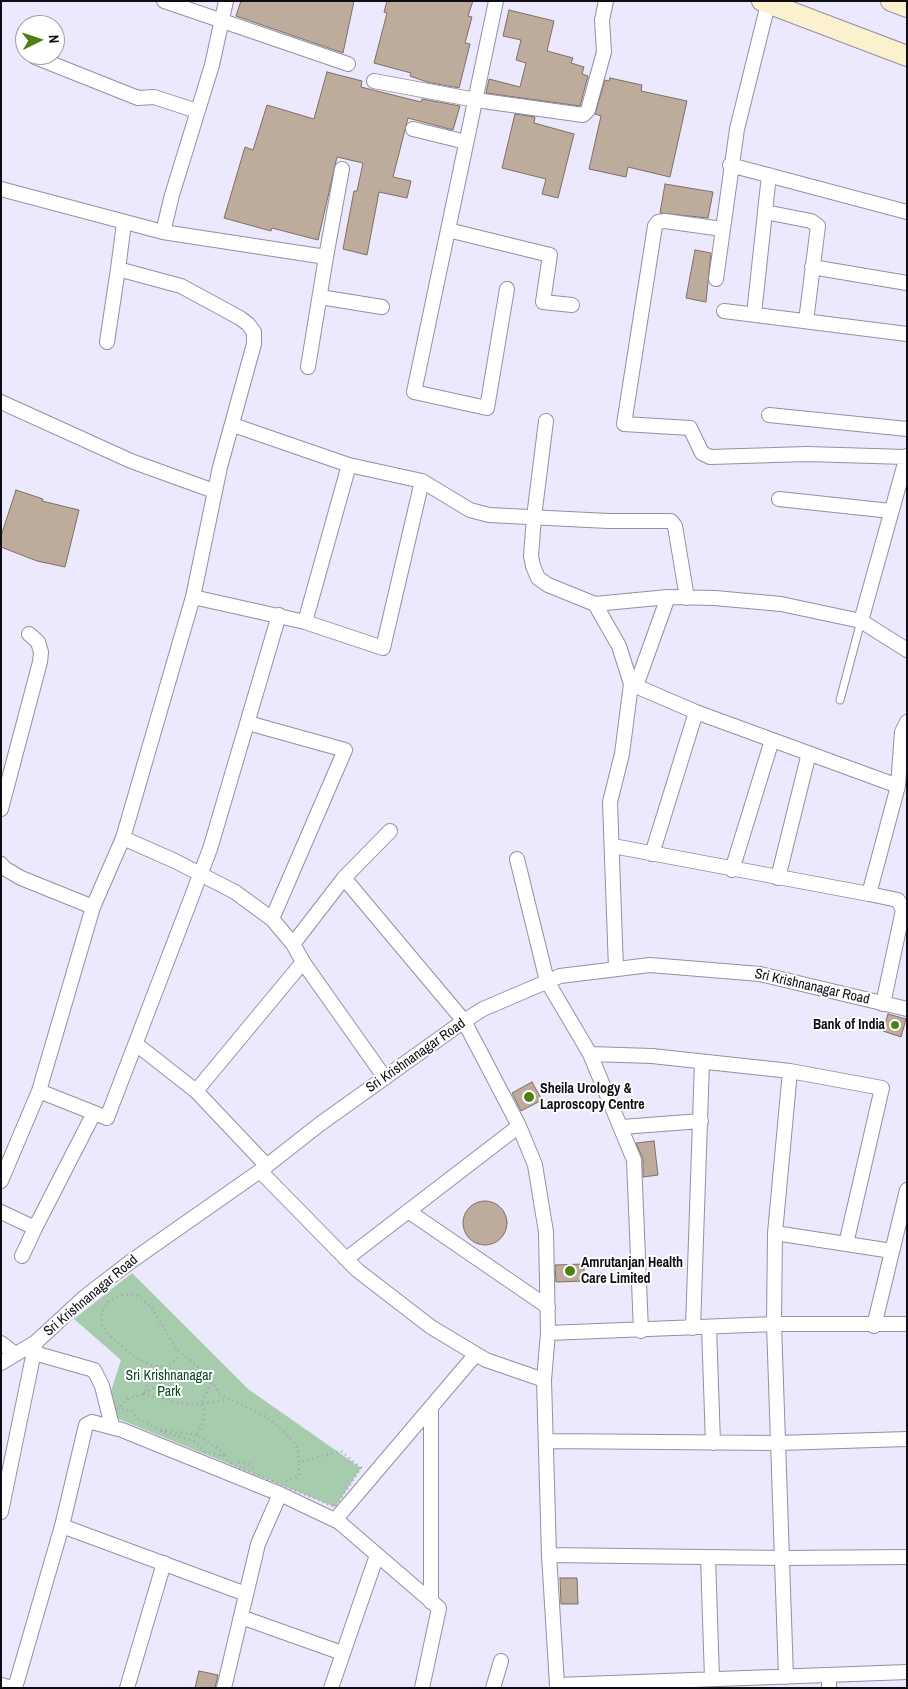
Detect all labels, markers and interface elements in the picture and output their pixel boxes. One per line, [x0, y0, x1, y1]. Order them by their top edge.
north arrow [15, 15, 65, 65]
text: N [45, 34, 63, 44]
street label: Sri Krishnanagar Road [753, 966, 871, 1008]
street label: Sri Krishnanagar Road [363, 1015, 469, 1097]
place label: Bank of India [813, 1017, 885, 1033]
marker: Bank of India [889, 1019, 901, 1031]
place label: Sheila Urology & Laproscopy Centre [540, 1081, 645, 1114]
marker: Sheila Urology & Laproscopy Centre [522, 1090, 536, 1104]
street label: Sri Krishnanagar Road [41, 1252, 141, 1340]
place label: Amrutanjan Health Care Limited [581, 1255, 683, 1288]
marker: Amrutanjan Health Care Limited [563, 1264, 577, 1278]
park label: Sri Krishnanagar Park [126, 1368, 212, 1400]

